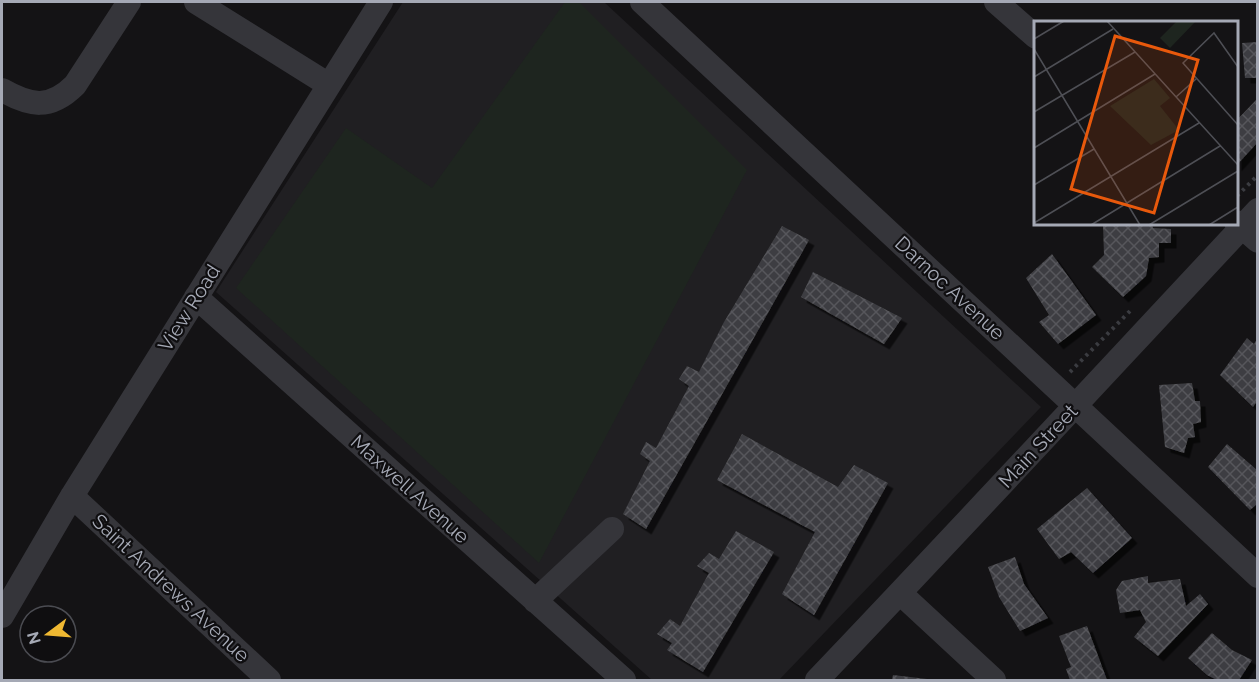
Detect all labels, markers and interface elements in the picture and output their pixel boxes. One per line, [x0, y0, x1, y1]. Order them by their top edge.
inset map [1034, 21, 1238, 225]
street label: Darnoc Avenue [890, 231, 1010, 345]
street label: View Road [153, 260, 225, 356]
street label: Main Street [993, 399, 1083, 493]
street label: Maxwell Avenue [346, 430, 474, 549]
street label: Saint Andrews Avenue [87, 509, 255, 667]
north arrow [18, 604, 78, 664]
text: N [23, 630, 45, 646]

